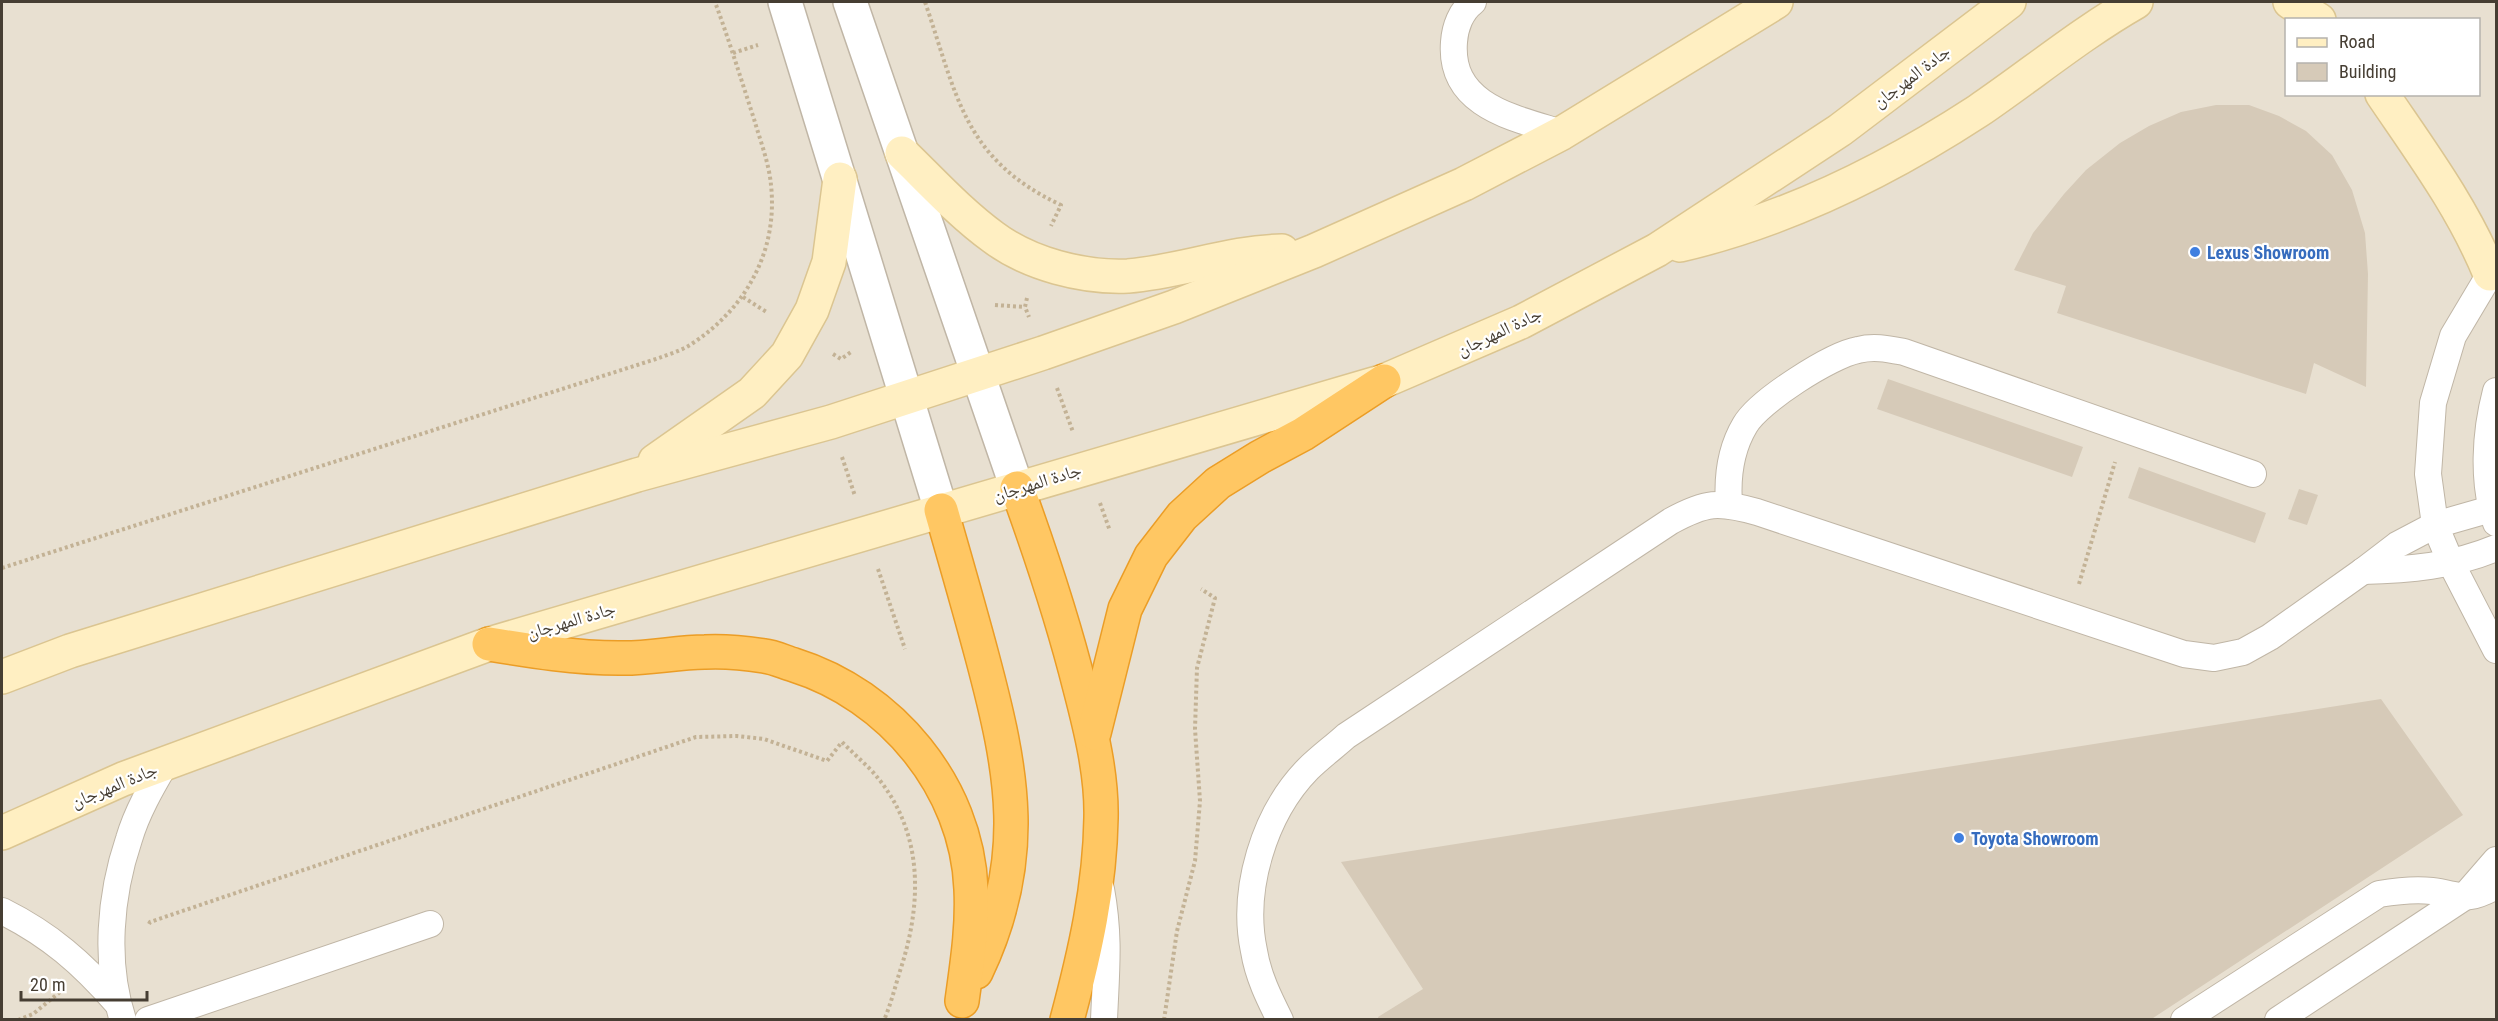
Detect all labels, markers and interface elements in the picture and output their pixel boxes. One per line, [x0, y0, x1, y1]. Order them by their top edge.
legend [2285, 18, 2480, 96]
text: Road [2339, 31, 2375, 52]
street label: جادة المهرجان [1868, 40, 1954, 113]
text: Building [2339, 61, 2396, 82]
place label: Lexus Showroom [2207, 242, 2329, 263]
marker: Lexus Showroom [2188, 245, 2202, 259]
street label: جادة المهرجان [1453, 302, 1545, 361]
street label: جادة المهرجان [990, 459, 1084, 506]
street label: جادة المهرجان [524, 597, 618, 644]
street label: جادة المهرجان [68, 758, 161, 813]
place label: Toyota Showroom [1971, 828, 2099, 849]
marker: Toyota Showroom [1952, 831, 1966, 845]
scale bar [21, 964, 147, 1002]
text: 20 m [30, 974, 65, 995]

